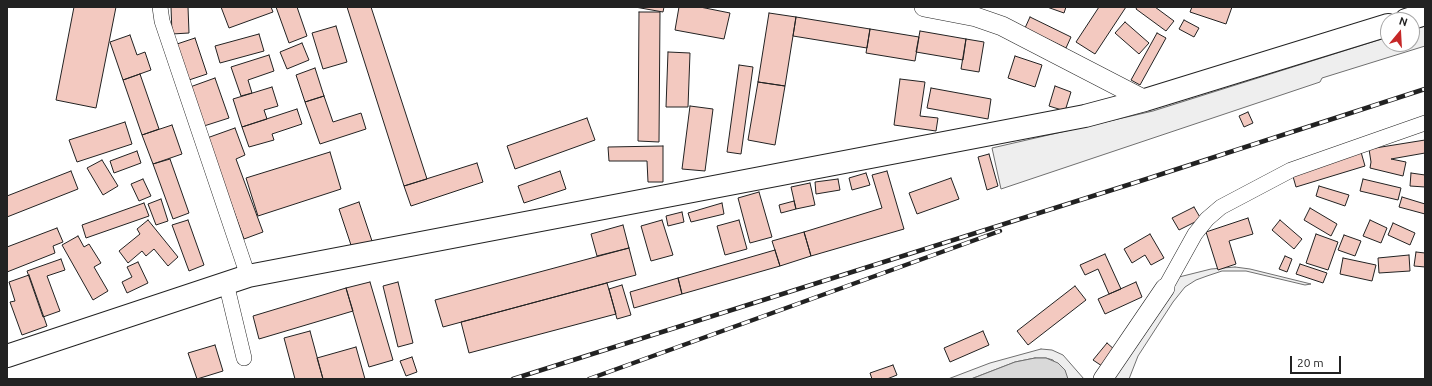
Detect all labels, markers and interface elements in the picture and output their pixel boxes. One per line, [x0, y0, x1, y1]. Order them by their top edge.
north arrow [1380, 12, 1420, 52]
text: N [1398, 15, 1409, 29]
scale bar [1292, 348, 1343, 374]
text: 20 m [1297, 356, 1324, 369]

